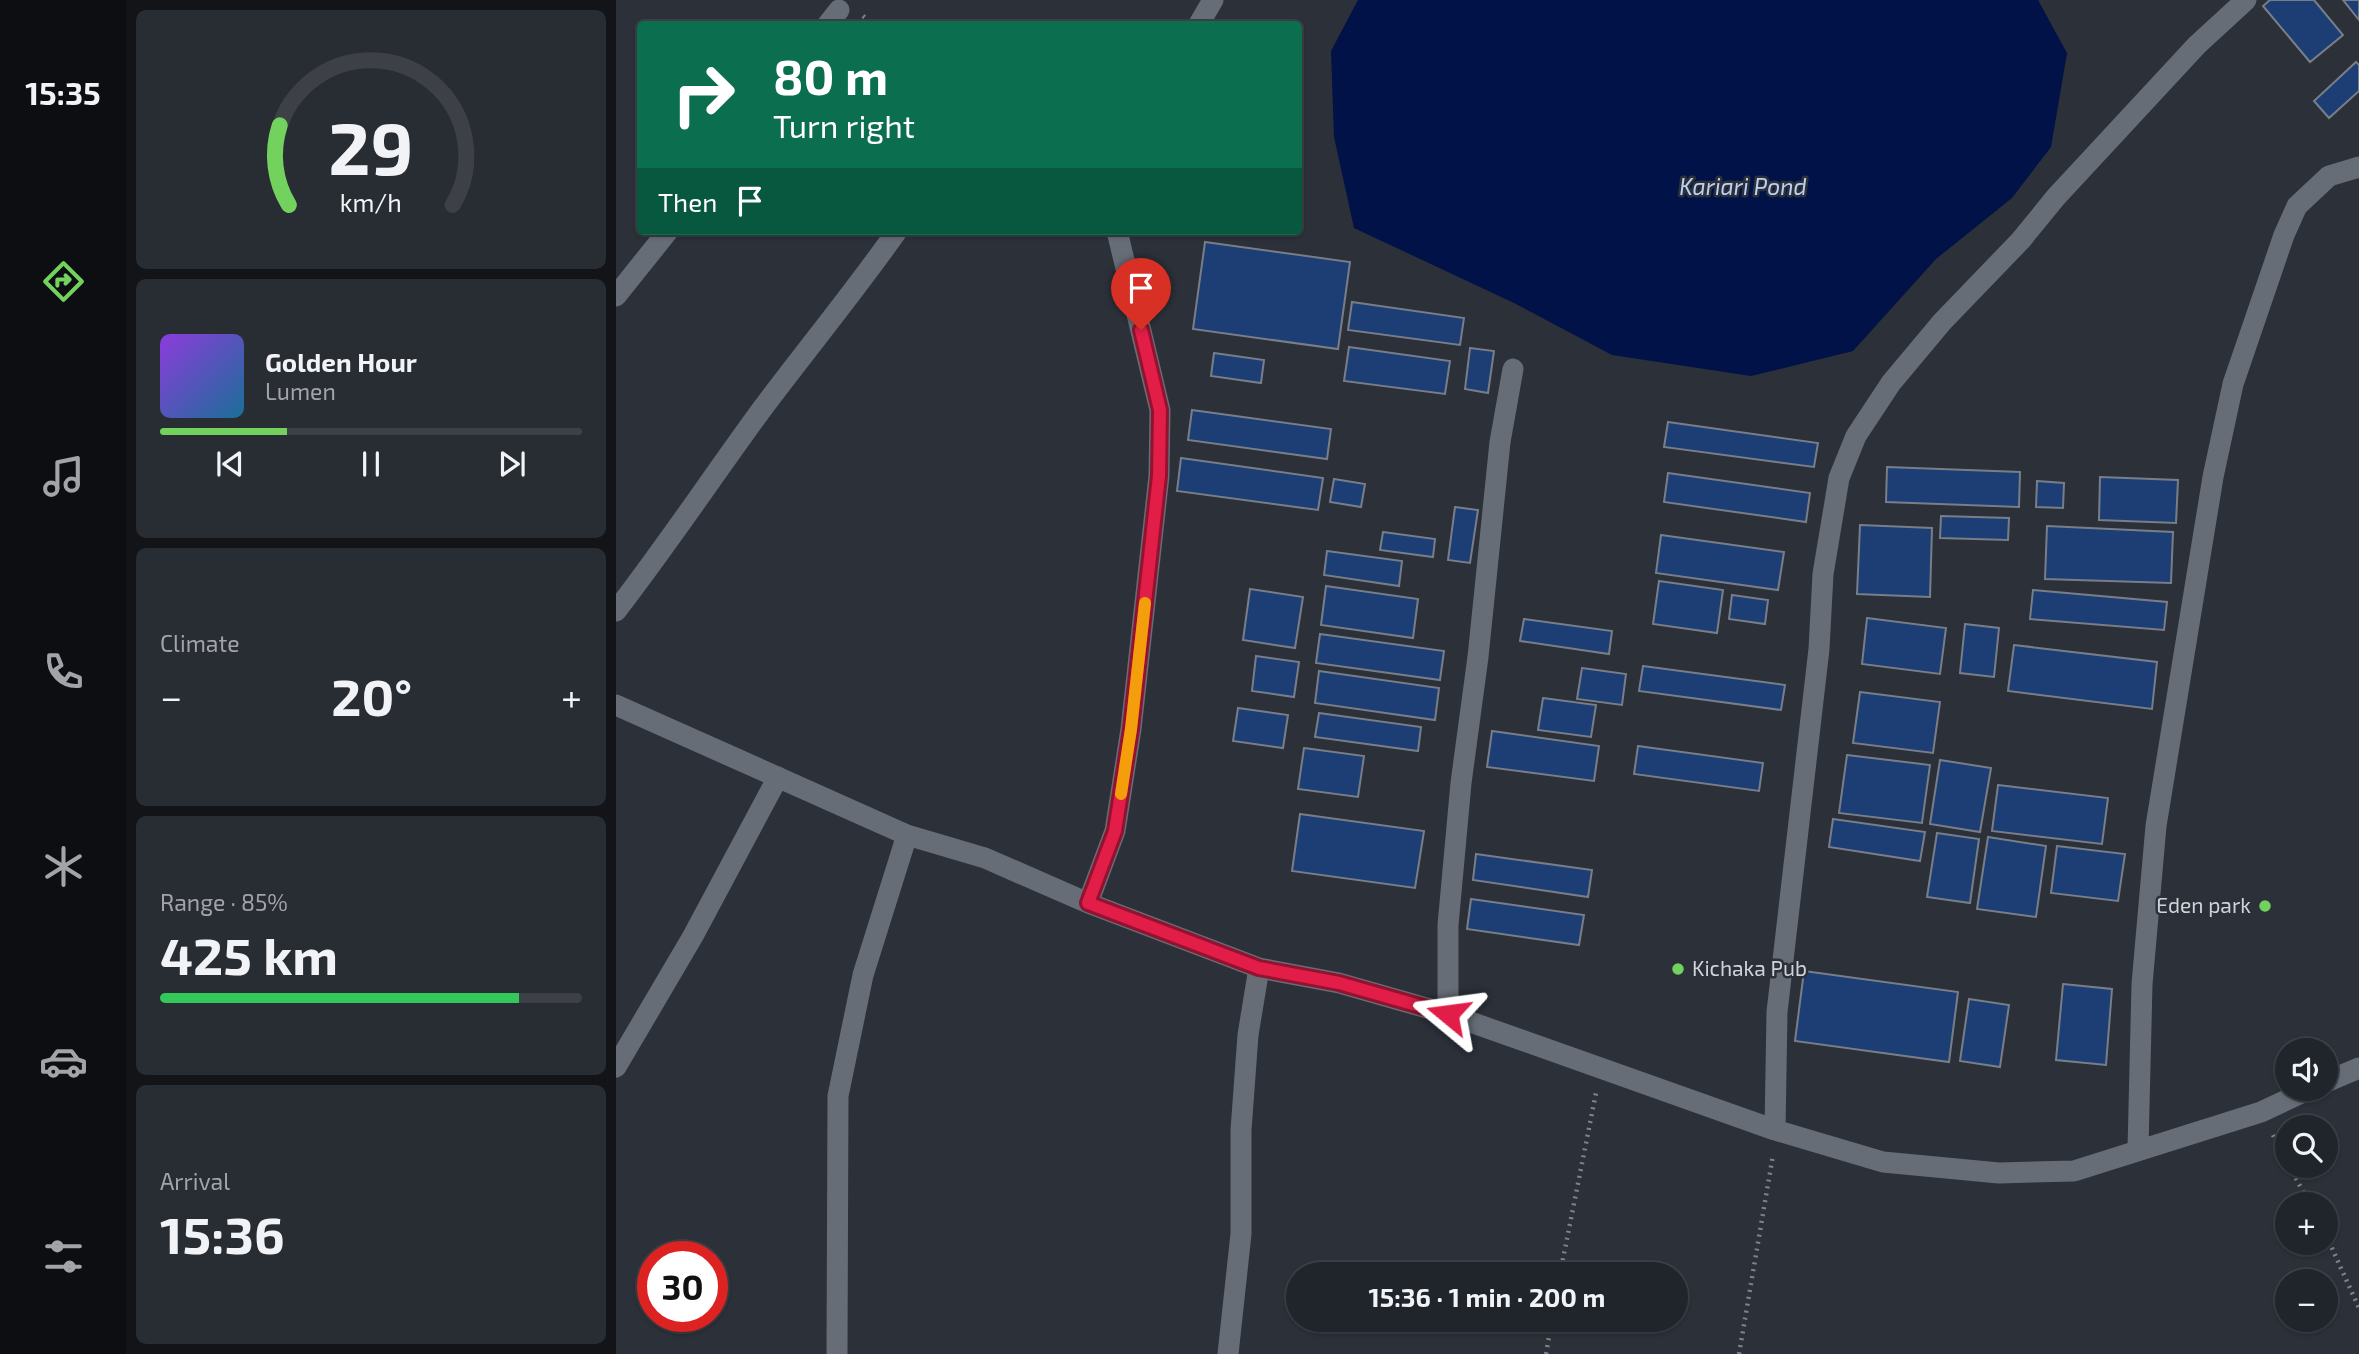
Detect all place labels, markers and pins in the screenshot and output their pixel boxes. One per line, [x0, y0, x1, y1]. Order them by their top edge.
pin [1111, 258, 1171, 330]
place label: Eden park [2156, 892, 2251, 917]
marker: Eden park [2257, 898, 2273, 914]
place label: Kichaka Pub [1692, 955, 1807, 980]
marker: Kichaka Pub [1670, 961, 1686, 977]

